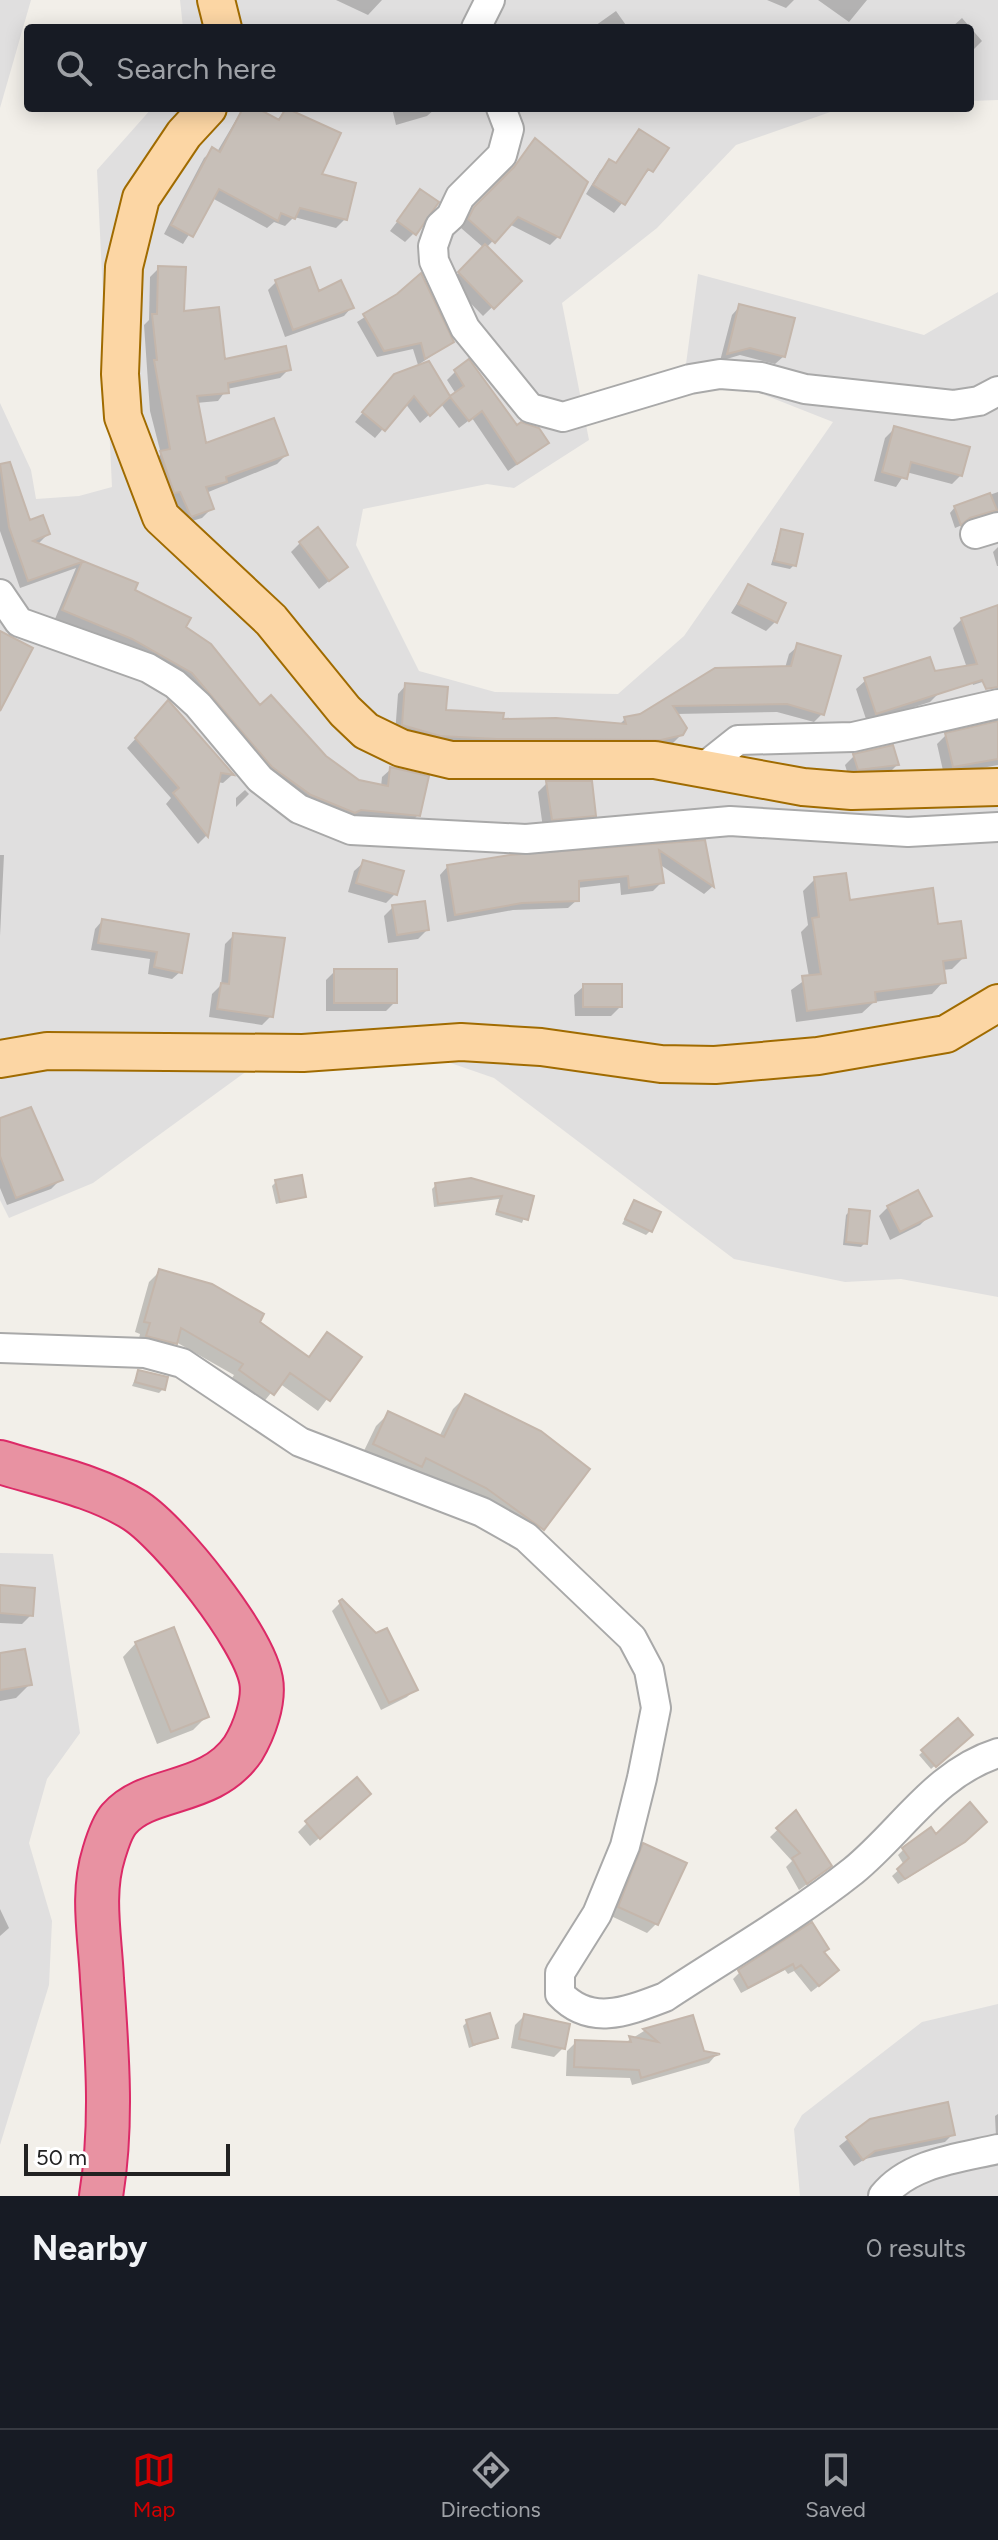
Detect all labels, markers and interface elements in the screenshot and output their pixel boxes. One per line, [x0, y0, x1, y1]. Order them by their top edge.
search box [24, 24, 974, 112]
icon: search [52, 46, 96, 90]
text: Search here [116, 50, 276, 87]
scale bar [24, 2140, 230, 2176]
text: 50 m [36, 2144, 87, 2171]
text: Nearby [32, 2228, 147, 2269]
text: 0 results [866, 2232, 966, 2264]
tab: Map [132, 2448, 176, 2523]
tab: Directions [441, 2448, 541, 2523]
tab: Saved [805, 2448, 866, 2523]

